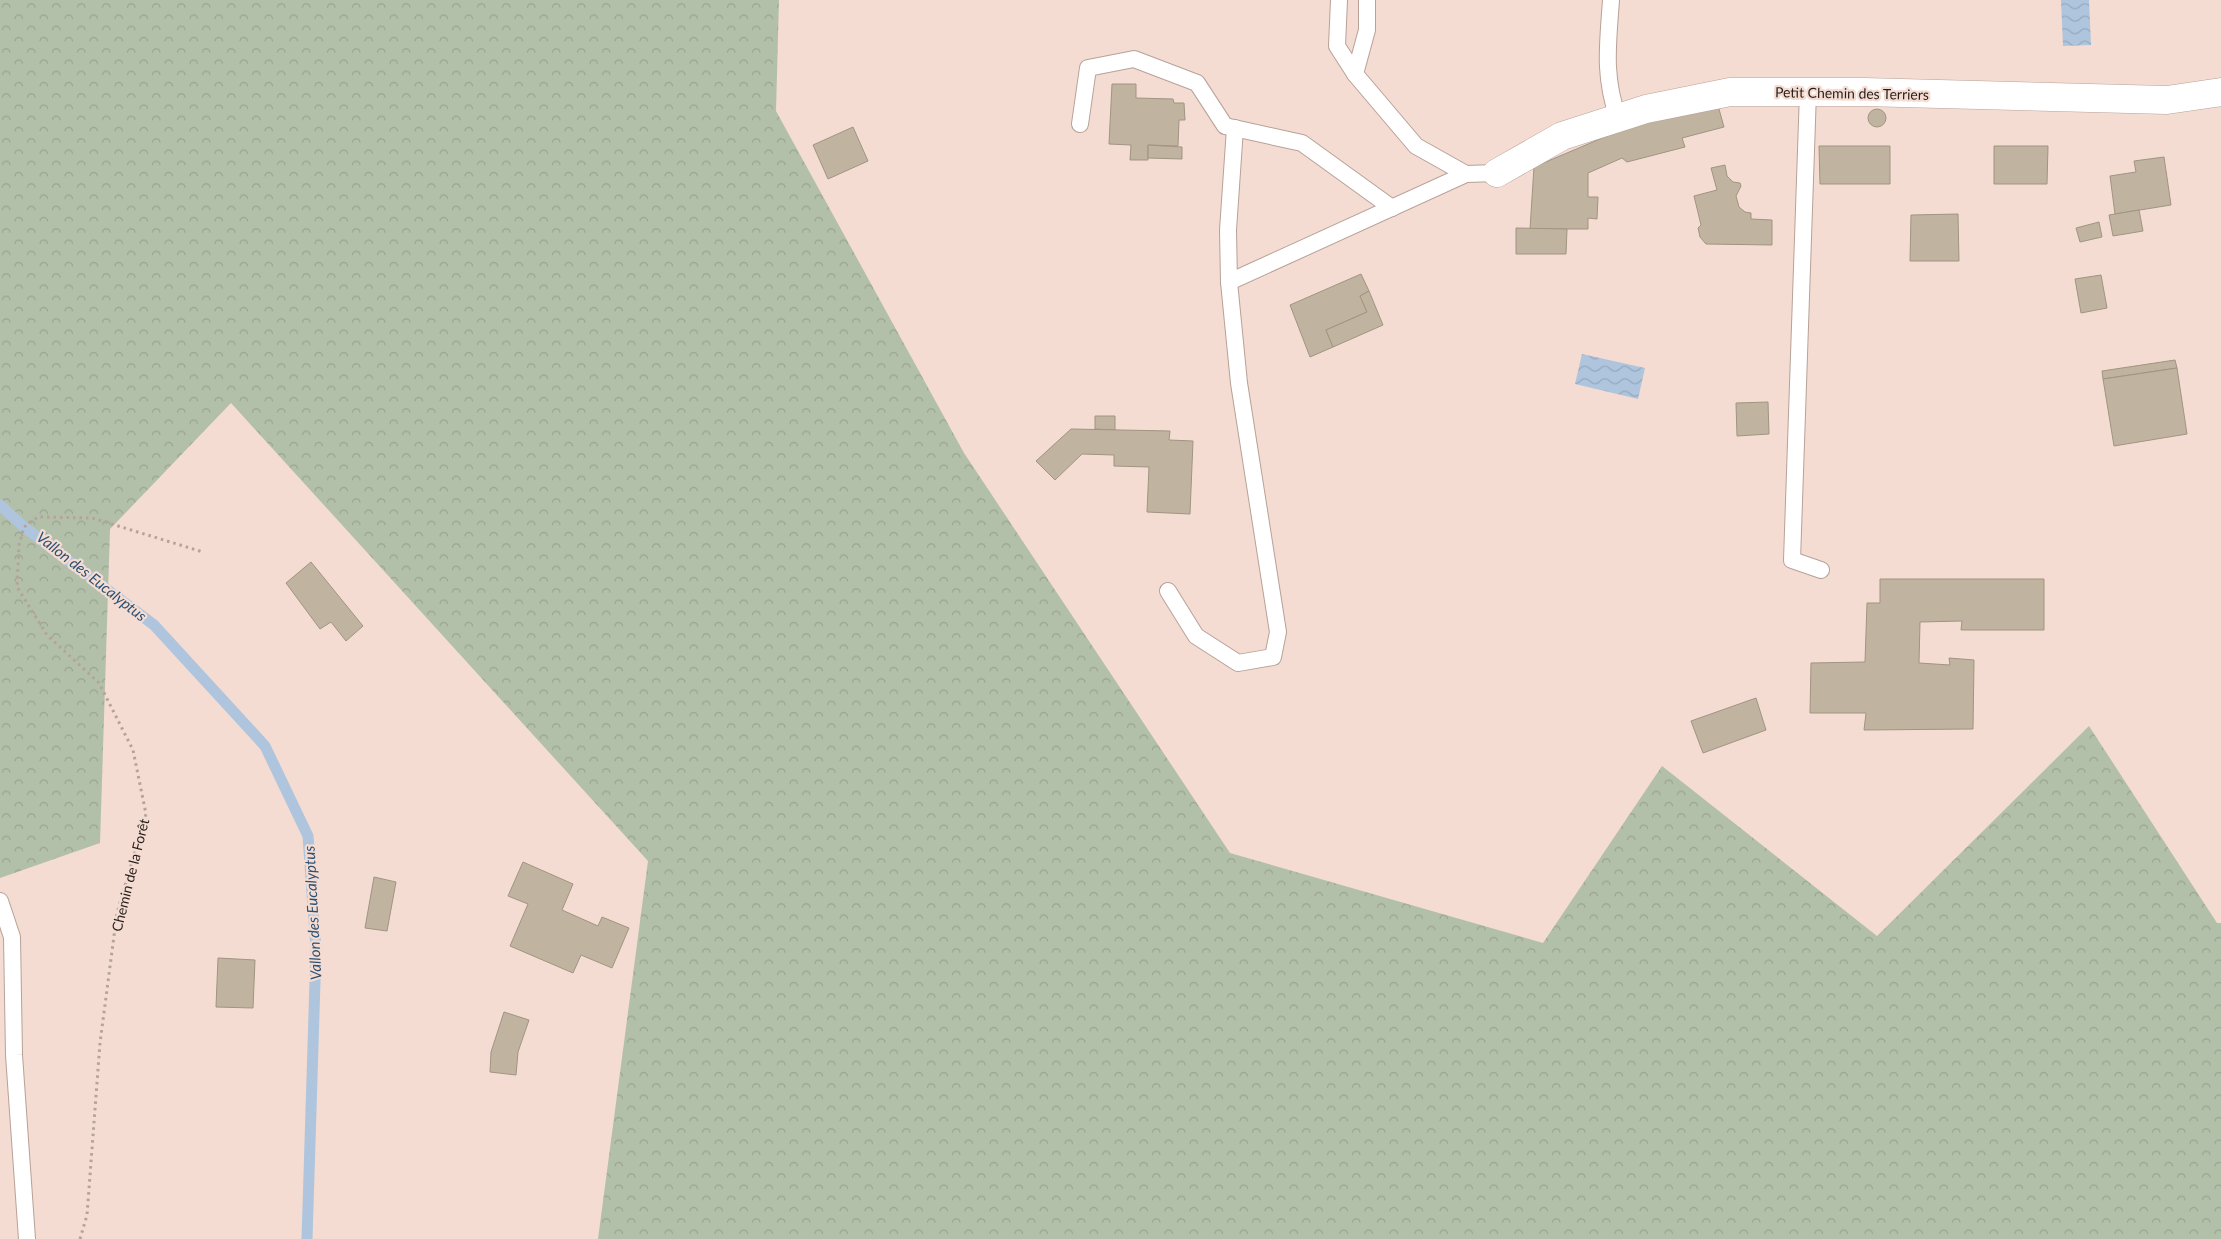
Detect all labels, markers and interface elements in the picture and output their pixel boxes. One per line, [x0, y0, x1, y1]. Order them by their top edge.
street label: Petit Chemin des Terriers [1775, 83, 1929, 103]
water label: Vallon des Eucalyptus [33, 528, 151, 624]
street label: Chemin de la Forêt [108, 817, 152, 933]
water label: Vallon des Eucalyptus [299, 845, 325, 981]

